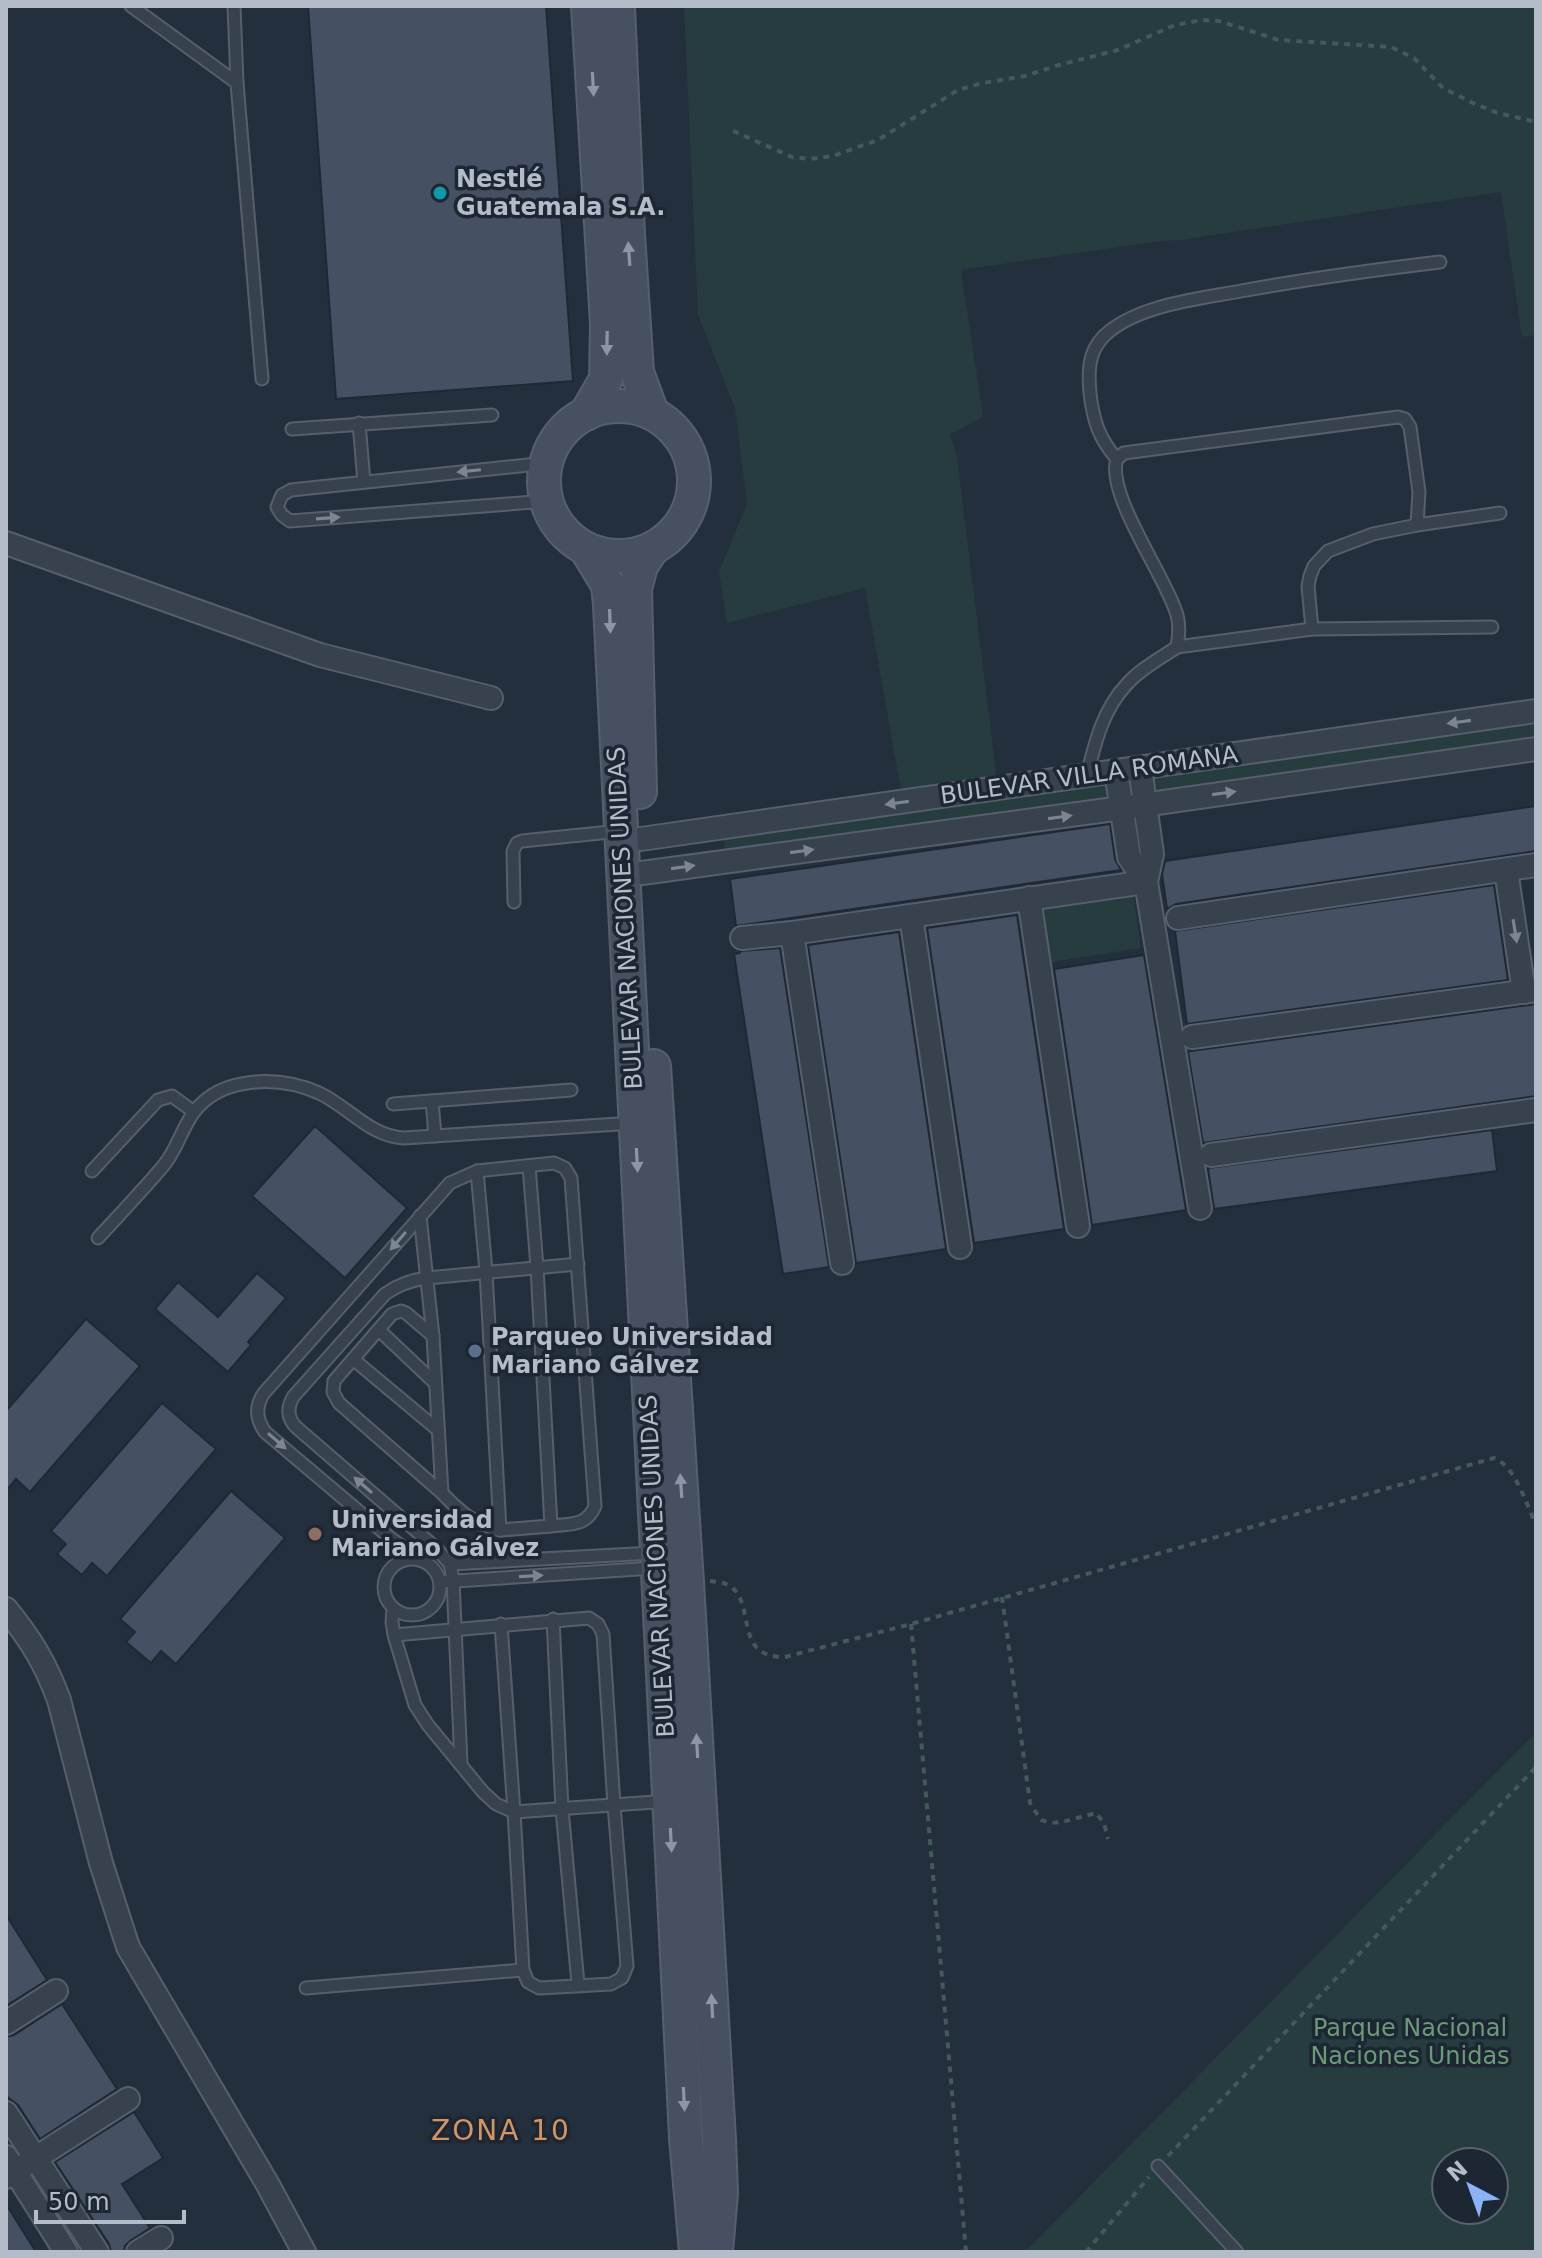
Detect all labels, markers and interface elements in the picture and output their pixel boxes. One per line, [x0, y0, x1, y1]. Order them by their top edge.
one-way arrow [587, 72, 600, 97]
place label: Nestlé Guatemala S.A. [456, 165, 665, 221]
marker: Nestlé Guatemala S.A. [431, 184, 449, 202]
one-way arrow [622, 241, 635, 266]
one-way arrow [600, 331, 613, 356]
one-way arrow [456, 464, 481, 477]
one-way arrow [316, 511, 341, 524]
one-way arrow [604, 609, 617, 634]
one-way arrow [1446, 716, 1471, 729]
street label: BULEVAR VILLA ROMANA [938, 740, 1240, 810]
street label: BULEVAR NACIONES UNIDAS [602, 746, 648, 1090]
one-way arrow [1211, 786, 1236, 799]
one-way arrow [884, 797, 909, 810]
one-way arrow [1048, 810, 1073, 823]
one-way arrow [790, 845, 815, 858]
one-way arrow [671, 860, 696, 873]
one-way arrow [1509, 919, 1522, 944]
one-way arrow [631, 1148, 644, 1173]
one-way arrow [390, 1231, 407, 1251]
place label: Parqueo Universidad Mariano Gálvez [491, 1323, 773, 1379]
marker: Parqueo Universidad Mariano Gálvez [466, 1342, 484, 1360]
street label: BULEVAR NACIONES UNIDAS [634, 1394, 680, 1738]
one-way arrow [266, 1432, 286, 1449]
one-way arrow [674, 1474, 687, 1499]
one-way arrow [354, 1477, 374, 1494]
place label: Universidad Mariano Gálvez [331, 1506, 539, 1562]
marker: Universidad Mariano Gálvez [306, 1525, 324, 1543]
one-way arrow [519, 1569, 544, 1582]
one-way arrow [690, 1733, 703, 1758]
one-way arrow [665, 1828, 678, 1853]
one-way arrow [705, 1993, 718, 2018]
park label: Parque Nacional Naciones Unidas [1310, 2014, 1510, 2070]
one-way arrow [678, 2087, 691, 2112]
district label: ZONA 10 [431, 2114, 571, 2147]
north arrow [1430, 2146, 1510, 2226]
text: N [1442, 2156, 1472, 2187]
scale bar [36, 2174, 184, 2224]
text: 50 m [48, 2188, 110, 2216]

